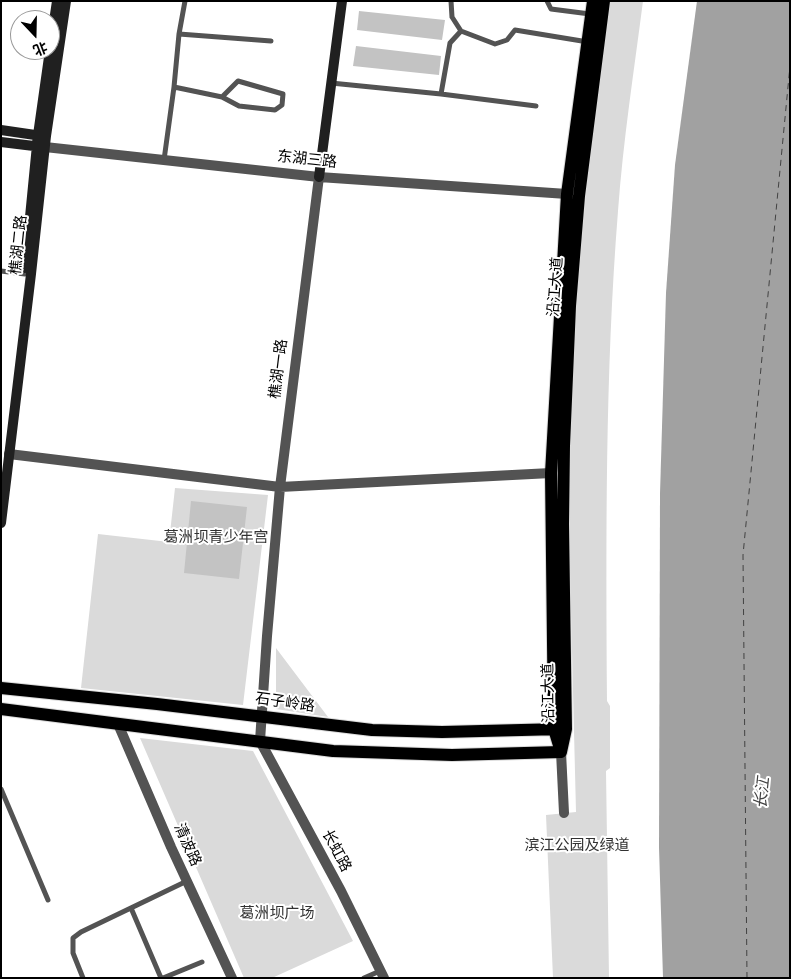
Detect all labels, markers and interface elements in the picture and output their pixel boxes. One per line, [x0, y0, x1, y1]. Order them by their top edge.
north arrow [10, 10, 60, 60]
text: 北 [31, 38, 50, 59]
street label: 东湖三路 [276, 148, 338, 172]
street label: 樵湖二路 [7, 214, 31, 276]
street label: 沿江大道 [545, 256, 567, 318]
street label: 樵湖一路 [266, 338, 292, 400]
park label: 葛洲坝青少年宫 [164, 529, 268, 547]
street label: 沿江大道 [539, 663, 559, 723]
street label: 石子岭路 [254, 690, 316, 716]
water label: 长江 [752, 776, 774, 810]
street label: 清波路 [170, 821, 204, 869]
street label: 长虹路 [317, 827, 355, 875]
park label: 滨江公园及绿道 [525, 837, 629, 855]
park label: 葛洲坝广场 [240, 905, 314, 923]

